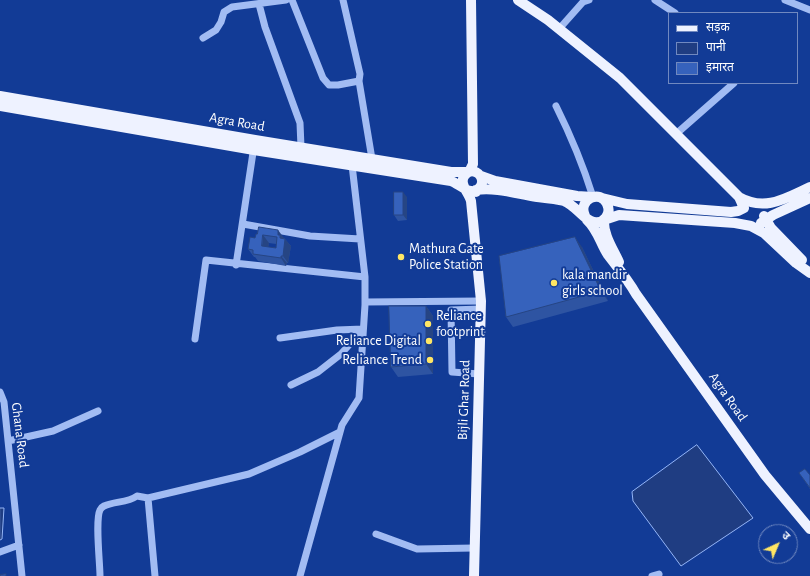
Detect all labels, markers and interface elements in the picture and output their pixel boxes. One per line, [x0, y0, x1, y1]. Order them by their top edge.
legend [668, 12, 798, 84]
text: सड़क [706, 21, 730, 33]
text: पानी [706, 41, 726, 53]
text: इमारत [706, 61, 734, 73]
street label: Agra Road [208, 109, 266, 135]
place label: Mathura Gate Police Station [409, 241, 484, 274]
marker: Mathura Gate Police Station [396, 252, 406, 262]
place label: kala mandir girls school [562, 267, 627, 300]
marker: kala mandir girls school [549, 278, 559, 288]
place label: Reliance footprint [436, 308, 485, 340]
marker: Reliance footprint [423, 319, 433, 329]
place label: Reliance Digital [336, 333, 421, 349]
marker: Reliance Digital [424, 336, 434, 346]
place label: Reliance Trend [342, 352, 422, 368]
marker: Reliance Trend [425, 355, 435, 365]
street label: Bijli Ghar Road [454, 360, 474, 440]
street label: Agra Road [705, 369, 751, 425]
street label: Ghana Road [8, 401, 32, 469]
north arrow [758, 524, 798, 564]
text: उ [780, 530, 792, 542]

